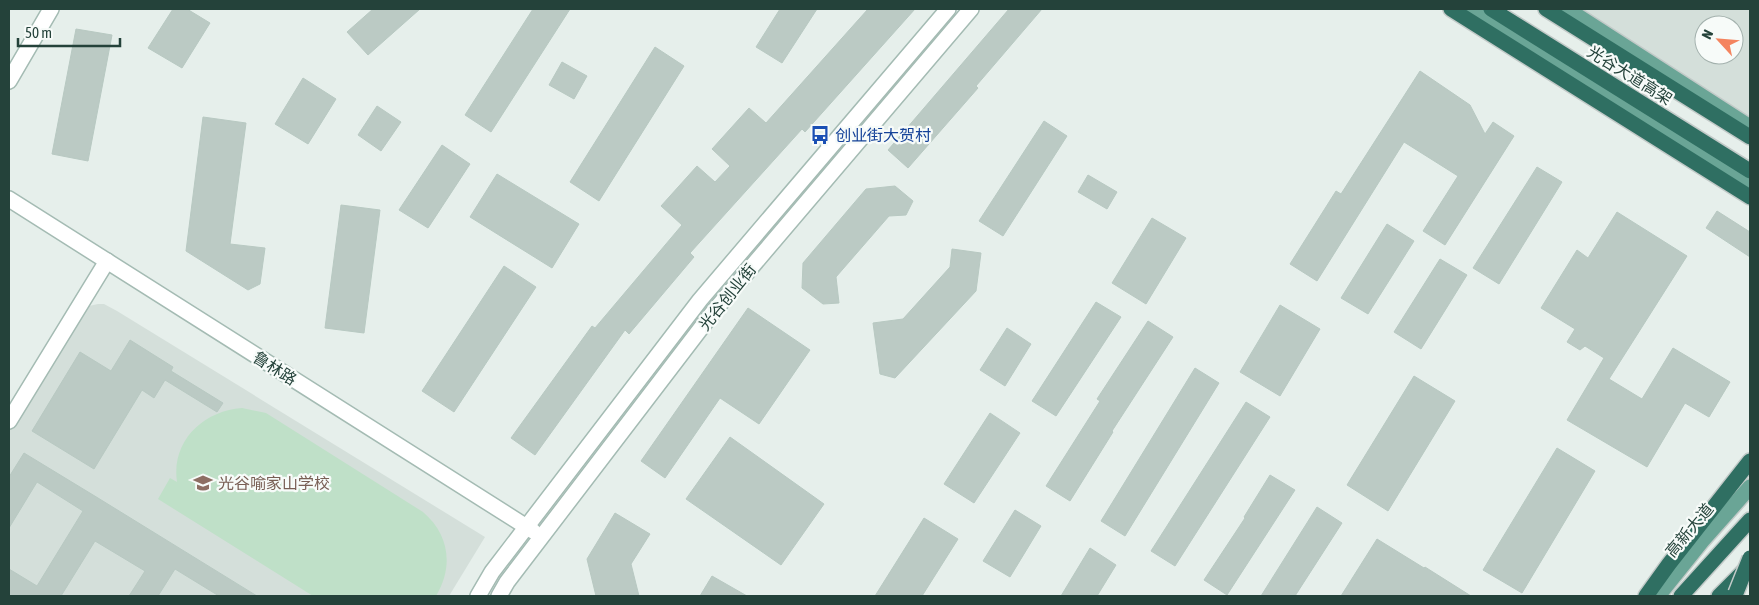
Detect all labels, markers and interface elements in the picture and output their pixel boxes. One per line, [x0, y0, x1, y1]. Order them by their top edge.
scale bar [18, 15, 120, 47]
north arrow [1694, 15, 1744, 65]
text: 50 m [25, 24, 52, 41]
text: N [1698, 27, 1716, 42]
street label: 光谷大道高架 [1585, 42, 1675, 108]
bus stop icon: 创业街大贺村 [809, 124, 831, 146]
place label: 创业街大贺村 [835, 126, 931, 144]
street label: 光谷创业街 [695, 260, 759, 334]
street label: 鲁林路 [250, 348, 300, 388]
school or university icon: 光谷喻家山学校 [192, 472, 214, 494]
place label: 光谷喻家山学校 [218, 474, 330, 492]
street label: 高新大道 [1662, 500, 1716, 560]

